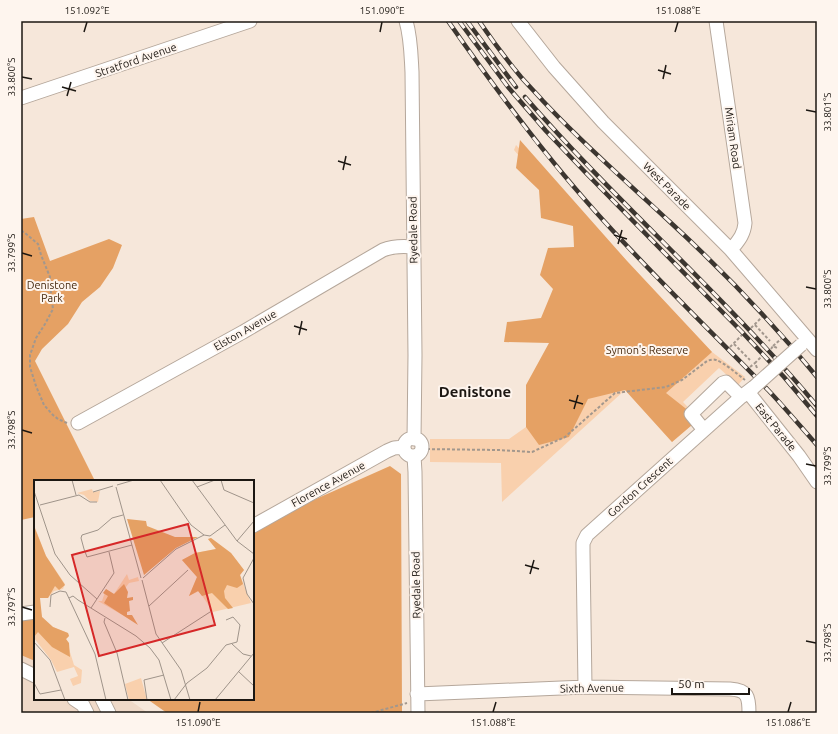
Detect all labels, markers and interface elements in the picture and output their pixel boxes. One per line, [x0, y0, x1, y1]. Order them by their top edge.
text: 151.092°E [64, 5, 110, 16]
text: 151.090°E [359, 5, 405, 16]
text: 151.088°E [655, 5, 701, 16]
street label: Stratford Avenue [94, 40, 178, 80]
text: 33.800°S [6, 57, 17, 97]
text: 33.801°S [822, 92, 833, 132]
street label: Miriam Road [723, 106, 743, 170]
street label: West Parade [641, 160, 693, 212]
street label: Ryedale Road [406, 196, 420, 264]
text: 33.799°S [6, 233, 17, 273]
text: 33.800°S [822, 269, 833, 309]
park label: Denistone Park [27, 279, 77, 304]
street label: Elston Avenue [212, 307, 278, 353]
park label: Symon's Reserve [606, 344, 688, 356]
district label: Denistone [439, 383, 511, 400]
street label: East Parade [753, 401, 799, 453]
text: 33.798°S [6, 410, 17, 450]
text: 33.799°S [822, 446, 833, 486]
street label: Gordon Crescent [605, 454, 675, 519]
street label: Florence Avenue [289, 459, 367, 509]
inset map [34, 480, 254, 700]
street label: Ryedale Road [409, 551, 423, 619]
text: 33.797°S [6, 587, 17, 627]
text: 33.798°S [822, 623, 833, 663]
scale bar [672, 670, 749, 696]
text: 50 m [678, 677, 705, 690]
street label: Sixth Avenue [560, 681, 624, 695]
text: 151.090°E [175, 717, 221, 728]
text: 151.088°E [470, 717, 516, 728]
text: 151.086°E [765, 717, 811, 728]

